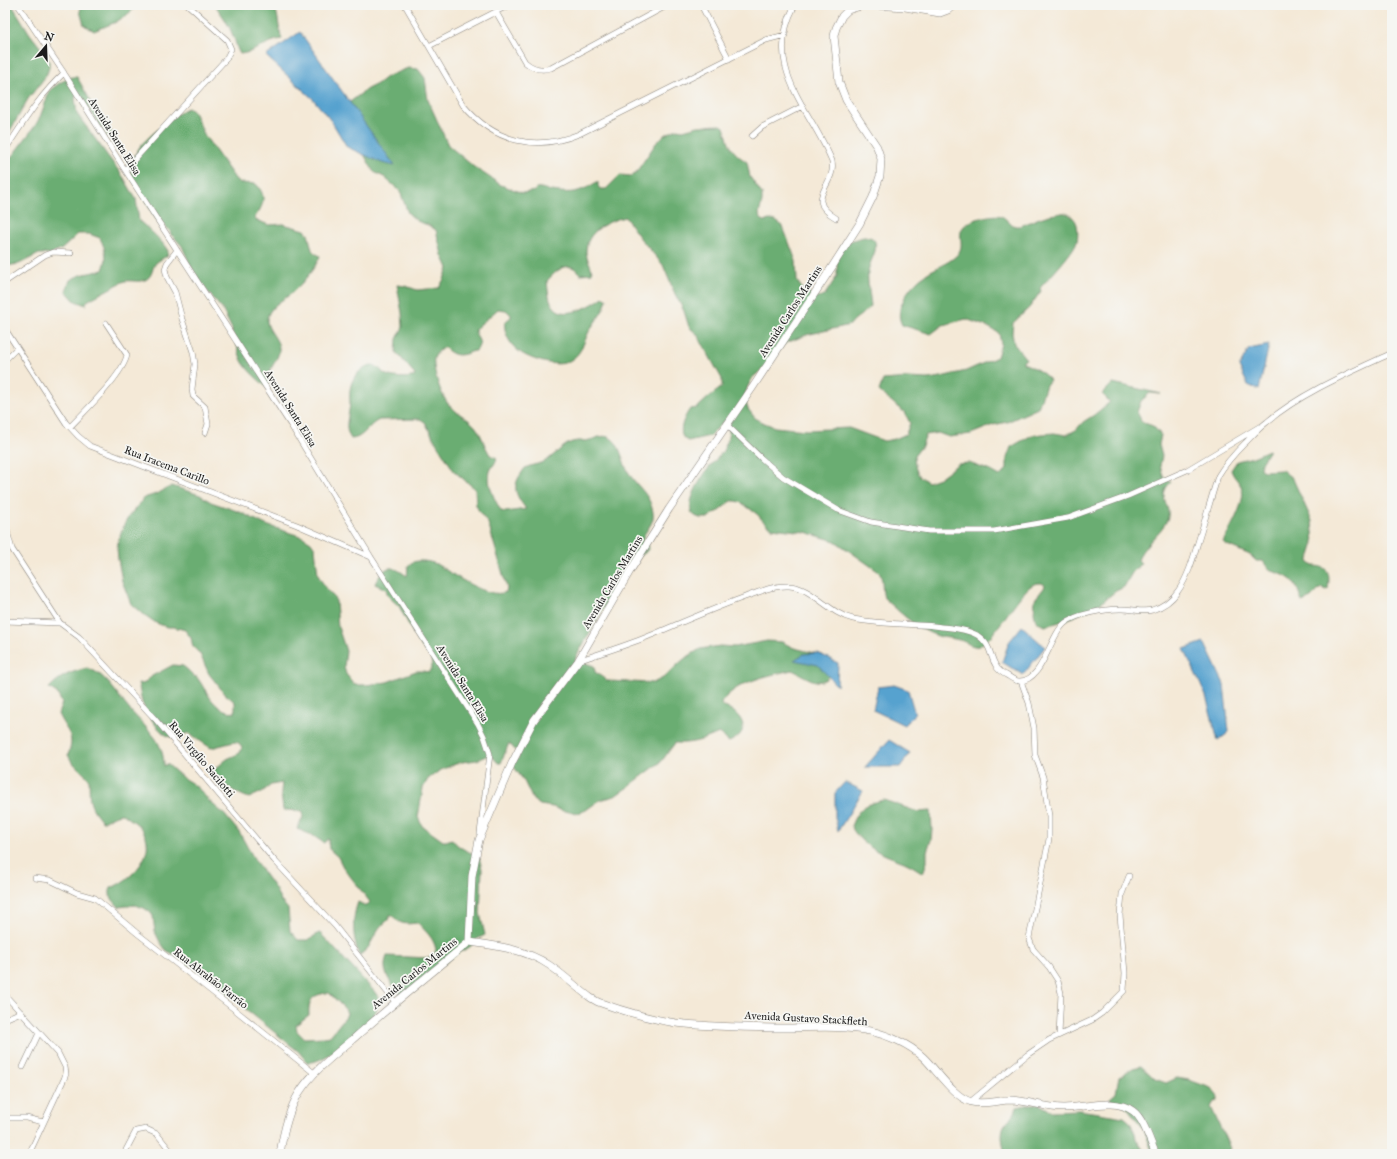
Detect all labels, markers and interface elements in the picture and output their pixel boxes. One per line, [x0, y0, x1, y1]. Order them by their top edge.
north arrow [26, 26, 66, 66]
text: N [43, 29, 56, 45]
street label: Avenida Santa Elisa [85, 94, 144, 178]
street label: Avenida Carlos Martins [755, 263, 825, 360]
street label: Avenida Santa Elisa [261, 366, 320, 450]
street label: Rua Iracema Carillo [122, 443, 212, 488]
street label: Avenida Carlos Martins [579, 533, 645, 632]
street label: Avenida Santa Elisa [433, 641, 492, 725]
street label: Rua Virgílio Sacilotti [166, 719, 237, 800]
street label: Avenida Carlos Martins [368, 935, 460, 1013]
street label: Rua Abrahão Farrão [171, 945, 251, 1012]
street label: Avenida Gustavo Stackfleth [743, 1009, 868, 1028]

